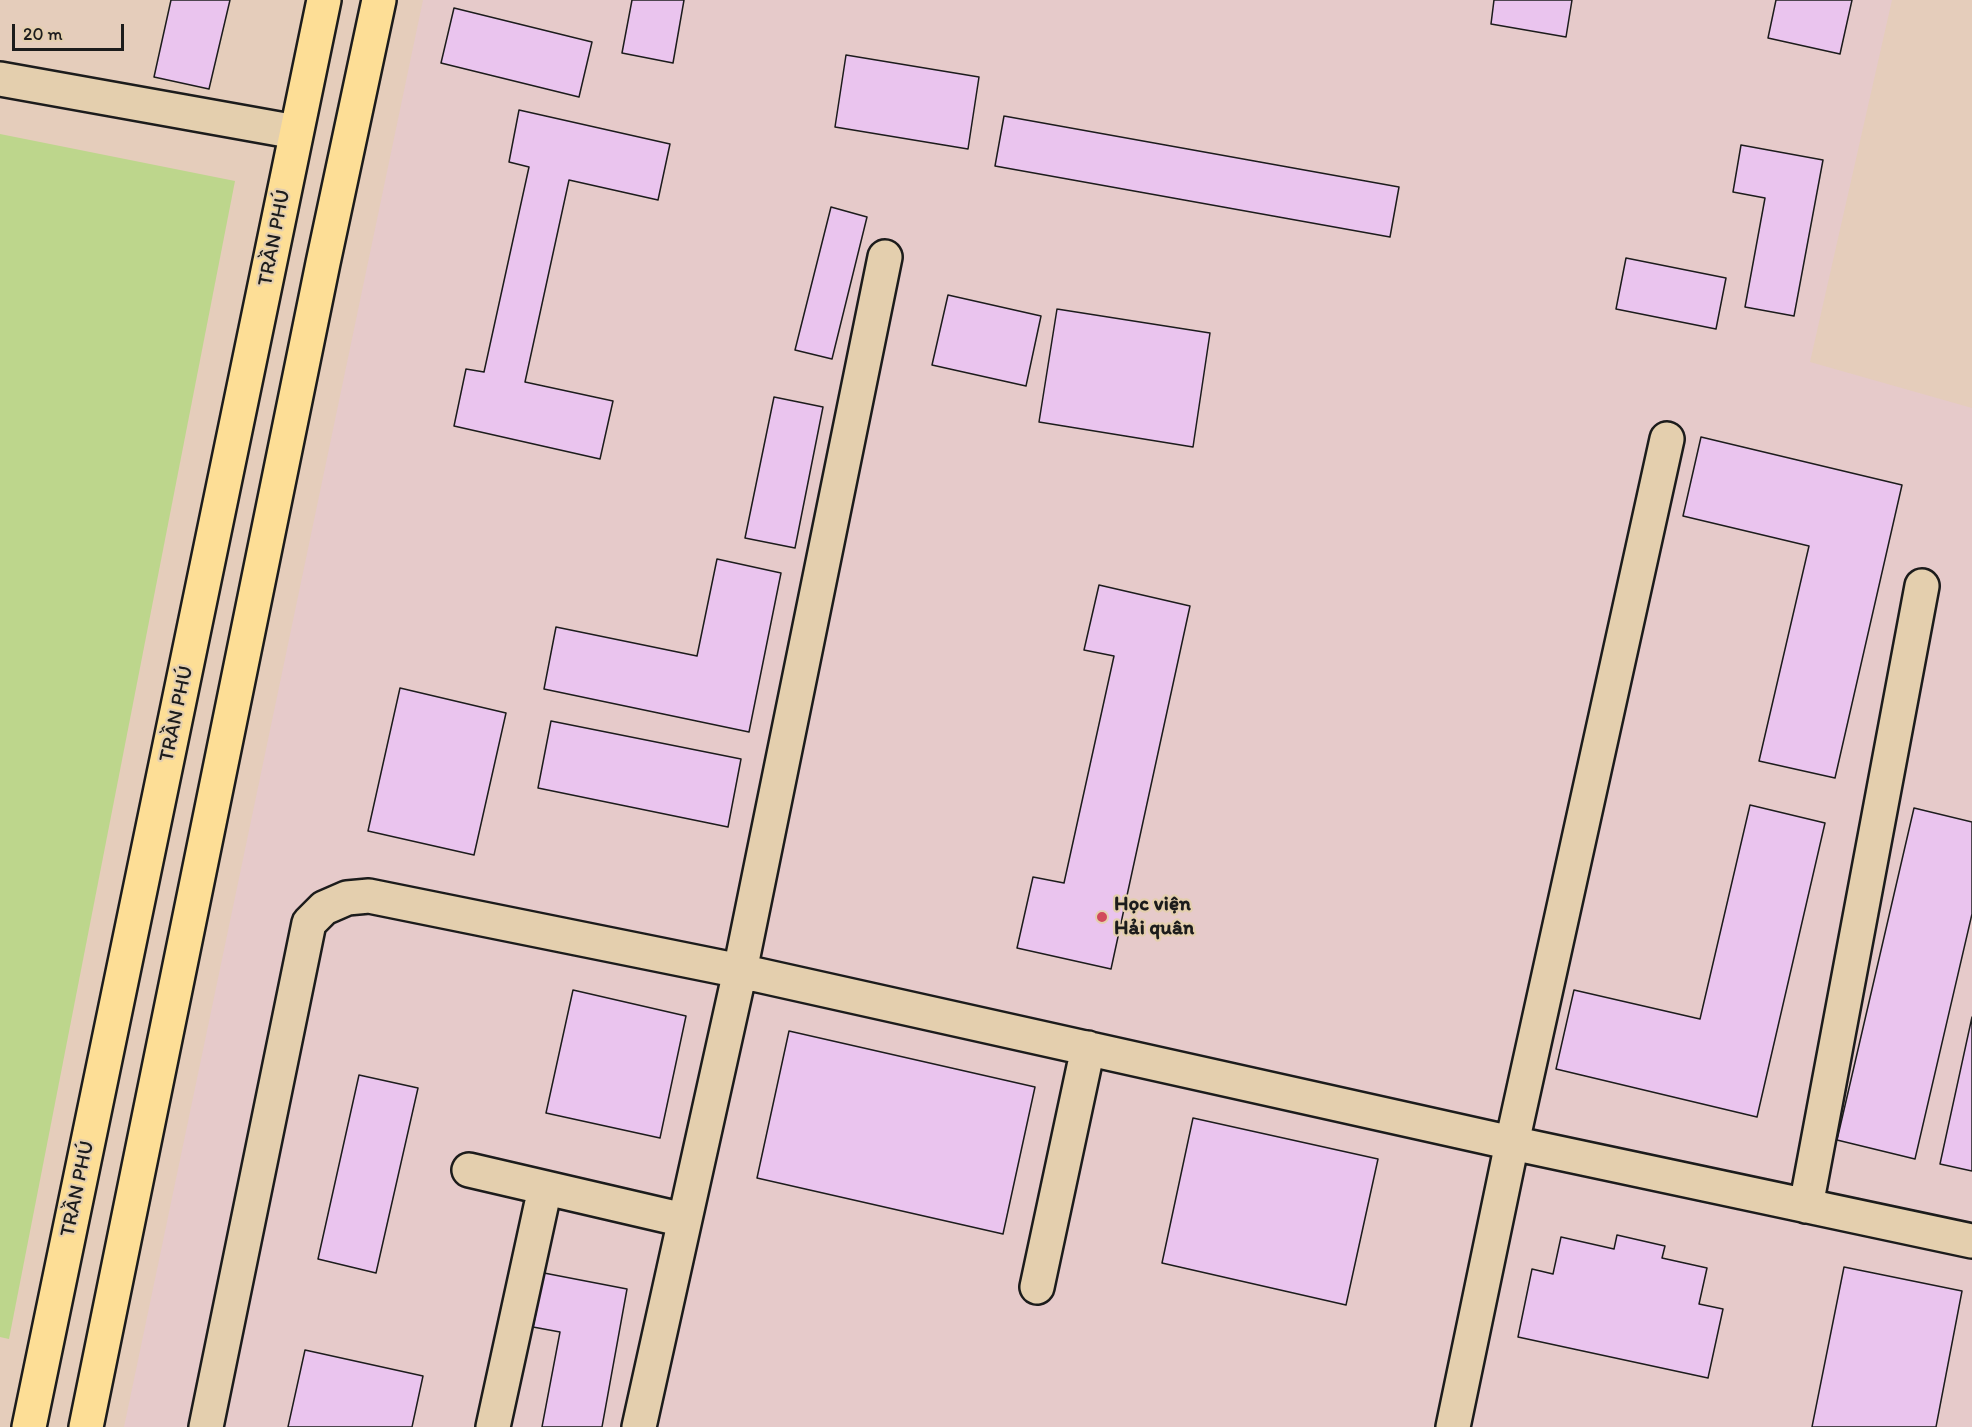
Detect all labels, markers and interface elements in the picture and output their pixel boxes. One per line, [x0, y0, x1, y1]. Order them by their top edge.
scale bar [15, 12, 128, 50]
text: 20 m [23, 23, 63, 45]
street label: TRẦN PHÚ [253, 188, 297, 288]
street label: TRẦN PHÚ [155, 664, 199, 764]
place label: Học viện Hải quân [1114, 892, 1194, 942]
marker: Học viện Hải quân [1095, 910, 1109, 924]
street label: TRẦN PHÚ [56, 1139, 100, 1239]

